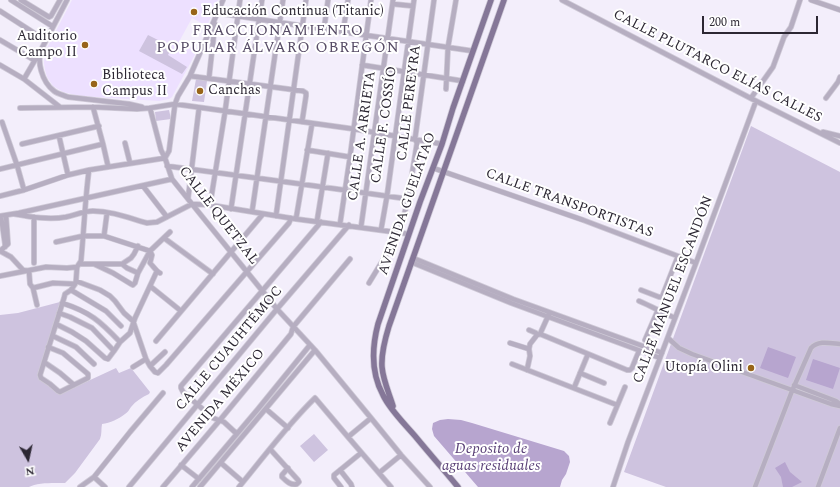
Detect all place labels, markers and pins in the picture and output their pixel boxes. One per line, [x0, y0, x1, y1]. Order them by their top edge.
place label: Educación Continua (Titanic) [202, 4, 384, 20]
marker: Educación Continua (Titanic) [189, 7, 199, 17]
place label: Auditorio Campo II [17, 29, 77, 62]
marker: Auditorio Campo II [80, 40, 90, 50]
place label: Biblioteca Campus II [102, 68, 167, 100]
marker: Biblioteca Campus II [89, 79, 99, 89]
place label: Canchas [208, 83, 261, 99]
marker: Canchas [195, 86, 205, 96]
place label: Utopía Olini [664, 360, 743, 376]
marker: Utopía Olini [746, 363, 756, 373]

